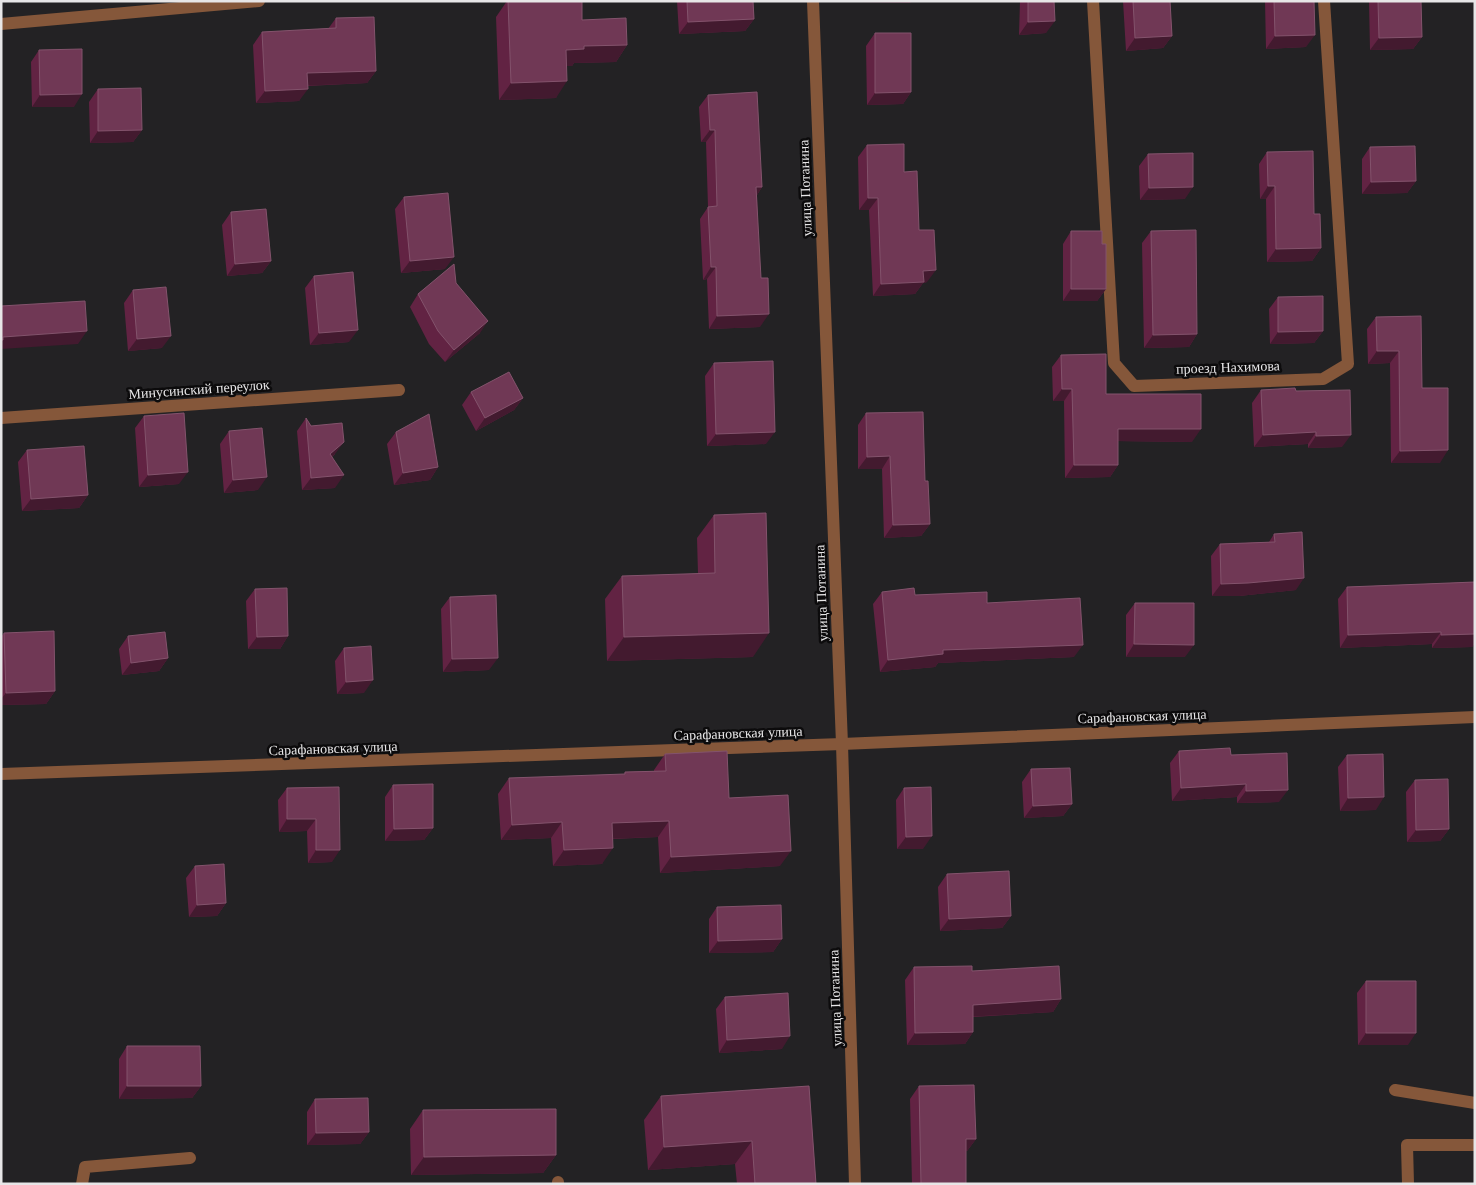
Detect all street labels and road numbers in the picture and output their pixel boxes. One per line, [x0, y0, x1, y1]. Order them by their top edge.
street label: улица Потанина [794, 139, 816, 237]
street label: проезд Нахимова [1176, 356, 1281, 378]
street label: Минусинский переулок [128, 375, 270, 403]
street label: улица Потанина [810, 544, 832, 642]
street label: Сарафановская улица [1077, 705, 1208, 727]
street label: Сарафановская улица [673, 722, 804, 744]
street label: Сарафановская улица [268, 737, 399, 759]
street label: улица Потанина [824, 949, 846, 1047]

